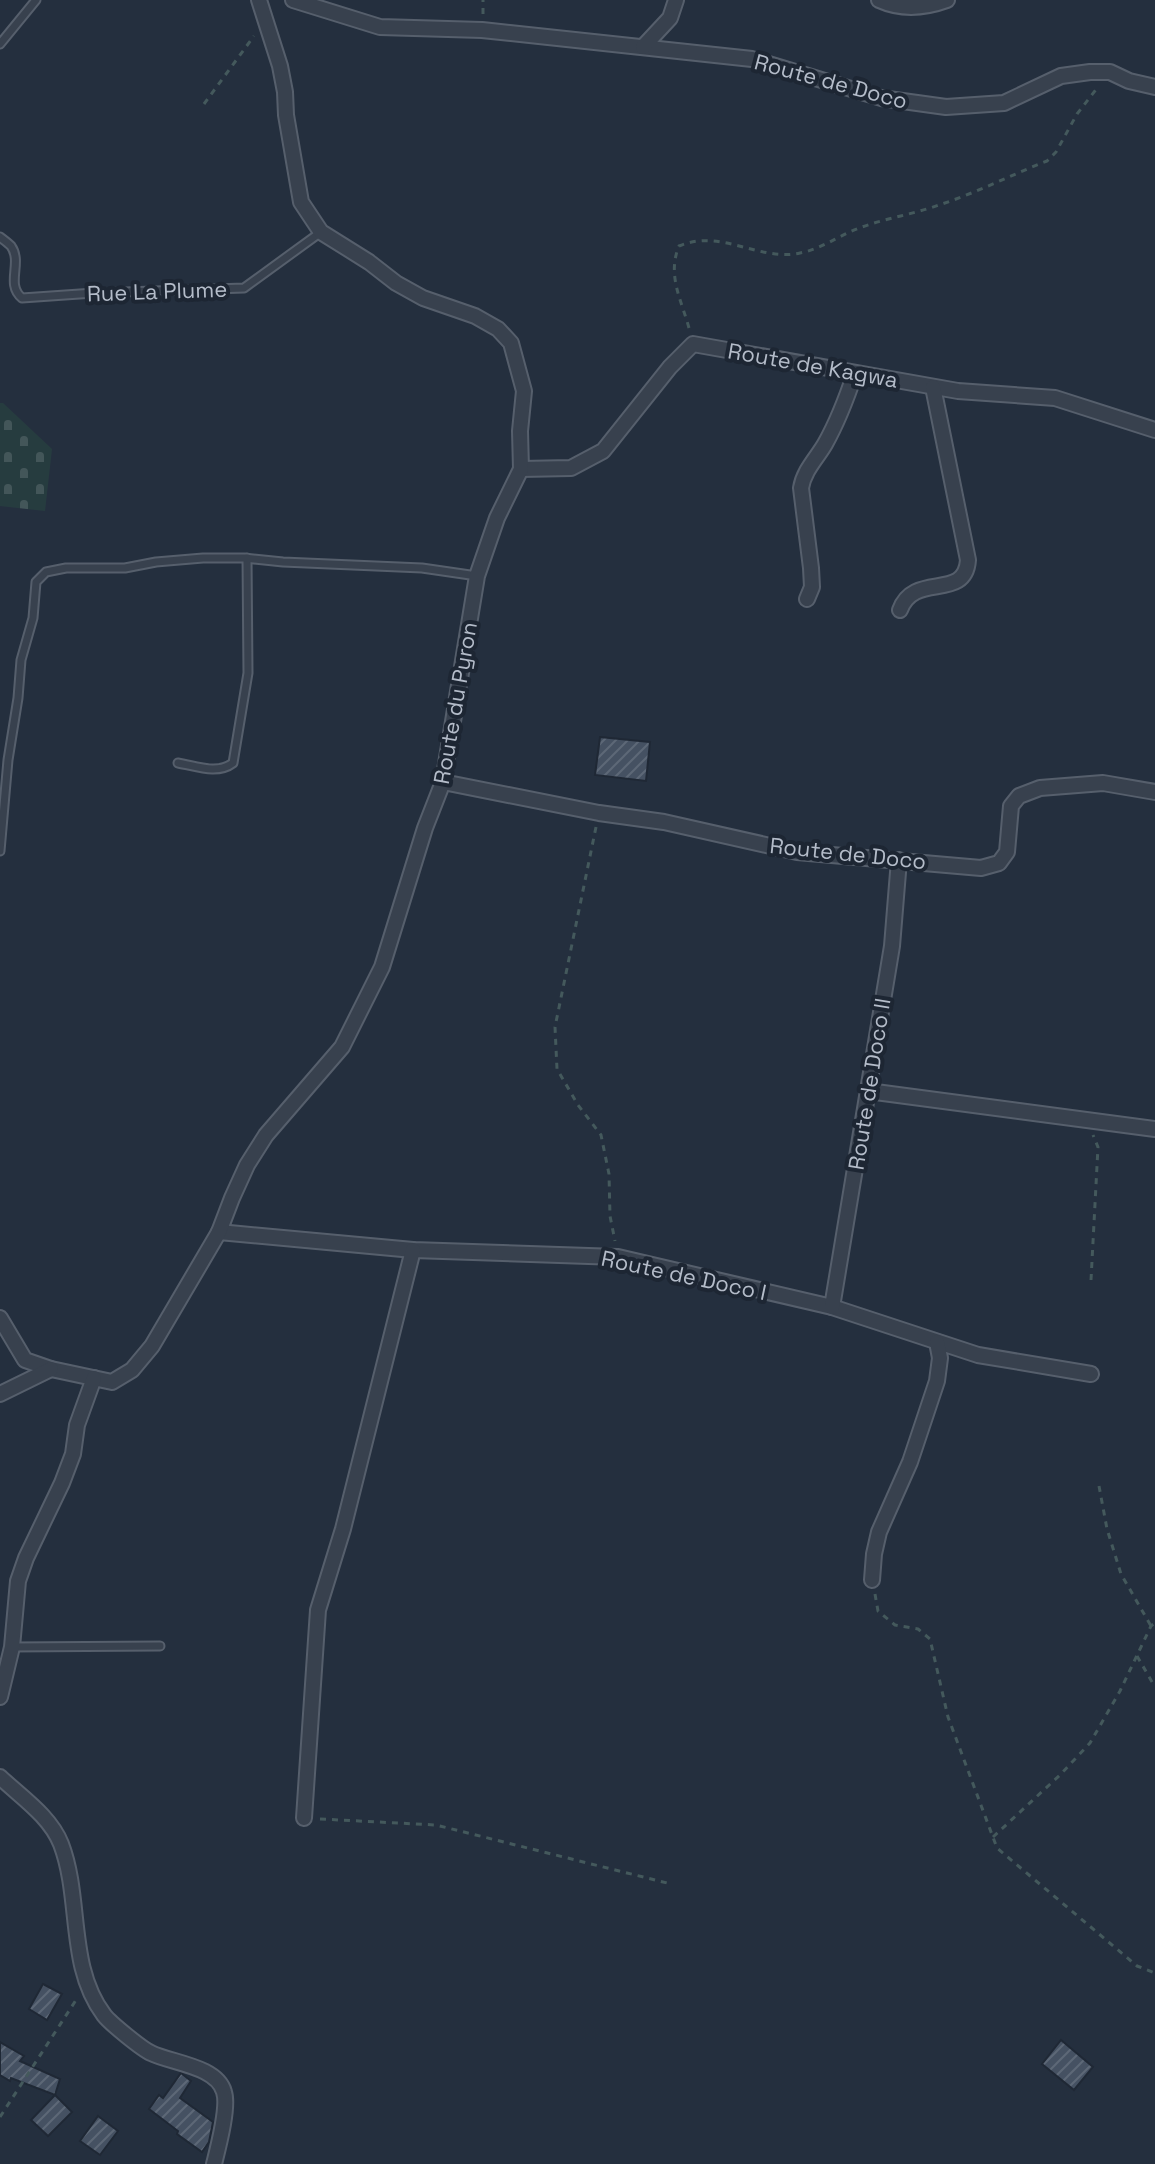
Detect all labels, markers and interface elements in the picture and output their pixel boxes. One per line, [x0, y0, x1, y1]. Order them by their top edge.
street label: Route de Doco [751, 47, 911, 115]
street label: Rue La Plume [86, 275, 228, 307]
street label: Route de Kagwa [726, 336, 901, 394]
street label: Route du Pyron [427, 620, 483, 786]
street label: Route de Doco [768, 831, 928, 875]
street label: Route de Doco II [842, 996, 896, 1172]
street label: Route de Doco I [599, 1244, 769, 1306]

